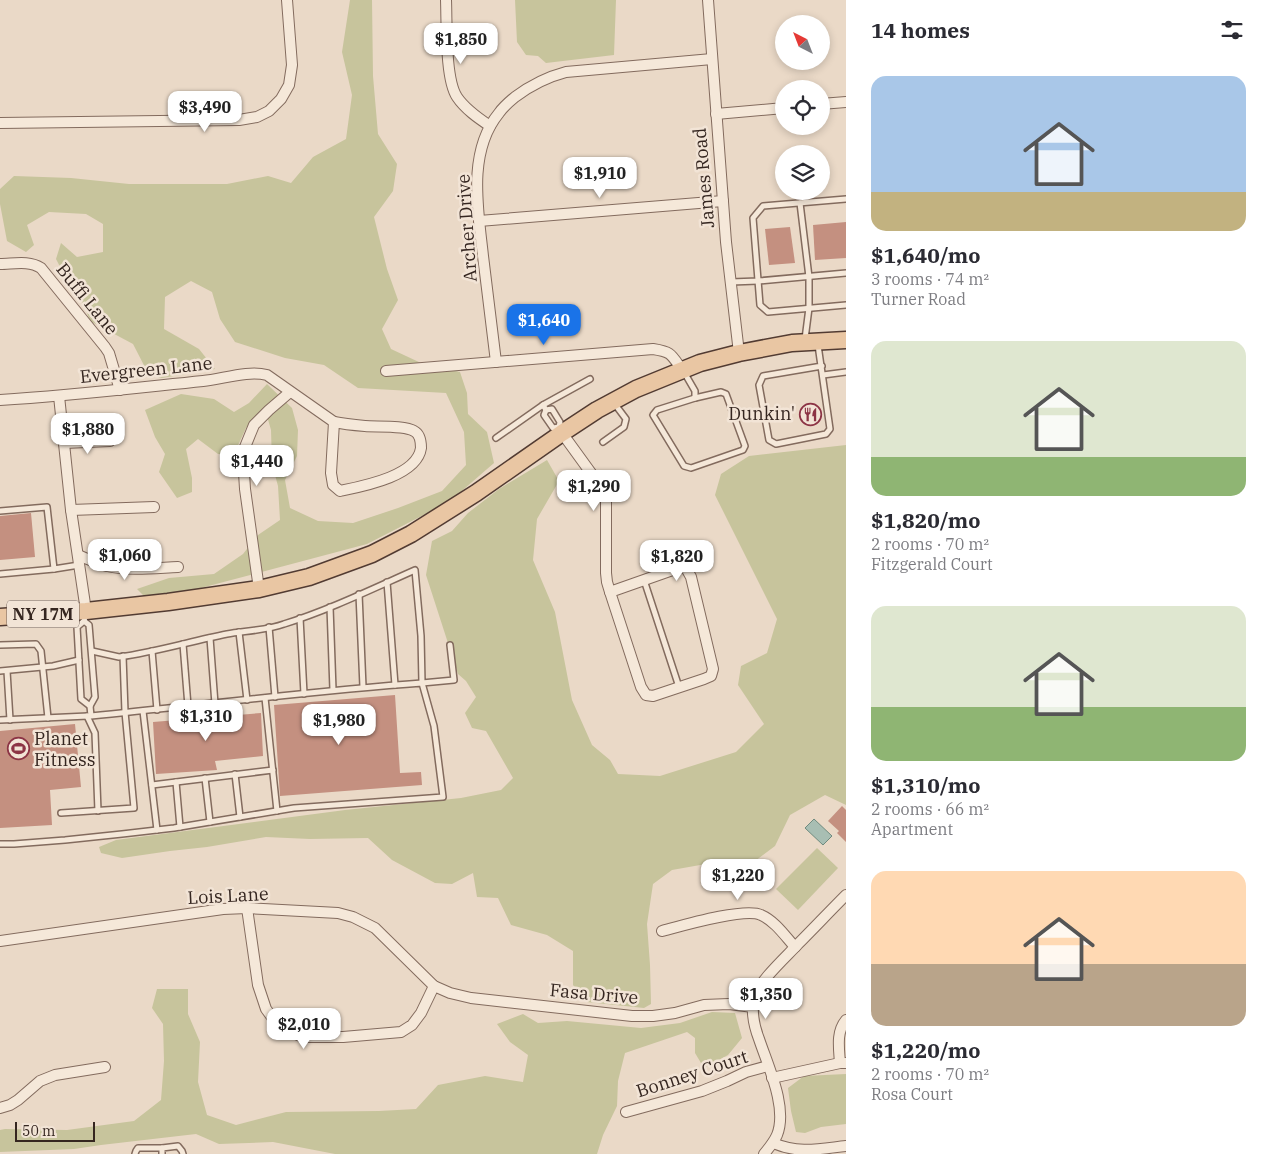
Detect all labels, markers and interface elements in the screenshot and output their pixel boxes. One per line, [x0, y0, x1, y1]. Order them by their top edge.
north arrow [775, 15, 830, 70]
map controls [775, 15, 830, 200]
text: 14 homes [871, 16, 970, 44]
icon: filters [1218, 16, 1246, 44]
pin: $1,850 [420, 22, 502, 65]
text: $1,850 [435, 29, 487, 49]
button: locate [775, 80, 830, 135]
pin: $3,490 [164, 90, 246, 133]
text: $3,490 [179, 97, 231, 117]
icon: home [1014, 109, 1104, 199]
street label: James Road [688, 127, 719, 229]
button: layers [775, 145, 830, 200]
pin: $1,910 [559, 156, 641, 199]
text: $1,910 [574, 163, 626, 183]
street label: Archer Drive [451, 173, 482, 283]
text: $1,640/mo [871, 241, 980, 269]
street label: Buffi Lane [51, 258, 124, 340]
text: 3 rooms · 74 m² [871, 269, 989, 289]
text: Turner Road [871, 289, 966, 309]
pin: $1,640 [503, 304, 585, 346]
text: $1,640 [518, 310, 570, 330]
street label: Evergreen Lane [79, 351, 213, 388]
icon: home [1014, 374, 1104, 464]
place label: Dunkin' [728, 402, 795, 425]
restaurant icon: Dunkin' [799, 402, 823, 426]
pin: $1,880 [47, 412, 129, 455]
text: $1,880 [62, 419, 114, 439]
pin: $1,440 [216, 444, 298, 487]
text: $1,440 [231, 451, 283, 471]
pin: $1,290 [553, 470, 635, 512]
text: $1,290 [568, 476, 620, 496]
text: $1,820/mo [871, 506, 980, 534]
text: 2 rooms · 70 m² [871, 534, 989, 554]
pin: $1,060 [84, 538, 166, 581]
pin: $1,820 [636, 540, 718, 582]
text: $1,060 [99, 545, 151, 565]
text: $1,820 [651, 546, 703, 566]
text: Fitzgerald Court [871, 554, 993, 574]
road number: NY 17M [7, 600, 79, 628]
icon: home [1014, 639, 1104, 729]
pin: $1,310 [165, 700, 247, 742]
pin: $1,980 [298, 704, 380, 746]
text: $1,310 [180, 706, 232, 726]
text: $1,980 [313, 710, 365, 730]
place label: Planet Fitness [34, 727, 95, 771]
sports icon: Planet Fitness [6, 737, 30, 761]
text: $1,310/mo [871, 771, 980, 799]
text: 2 rooms · 66 m² [871, 799, 989, 819]
text: Apartment [871, 819, 953, 839]
pin: $1,220 [697, 858, 779, 901]
text: $1,220 [712, 865, 764, 885]
street label: Lois Lane [187, 882, 269, 909]
icon: home [1014, 904, 1104, 994]
street label: Fasa Drive [549, 978, 639, 1009]
pin: $1,350 [725, 978, 807, 1020]
text: $1,350 [740, 984, 792, 1004]
pin: $2,010 [263, 1008, 345, 1050]
text: $2,010 [278, 1014, 330, 1034]
text: $1,220/mo [871, 1036, 980, 1064]
street label: Bonney Court [633, 1045, 751, 1102]
text: 2 rooms · 70 m² [871, 1064, 989, 1084]
text: Rosa Court [871, 1084, 953, 1104]
scale bar [15, 1119, 95, 1142]
text: 50 m [22, 1122, 55, 1140]

